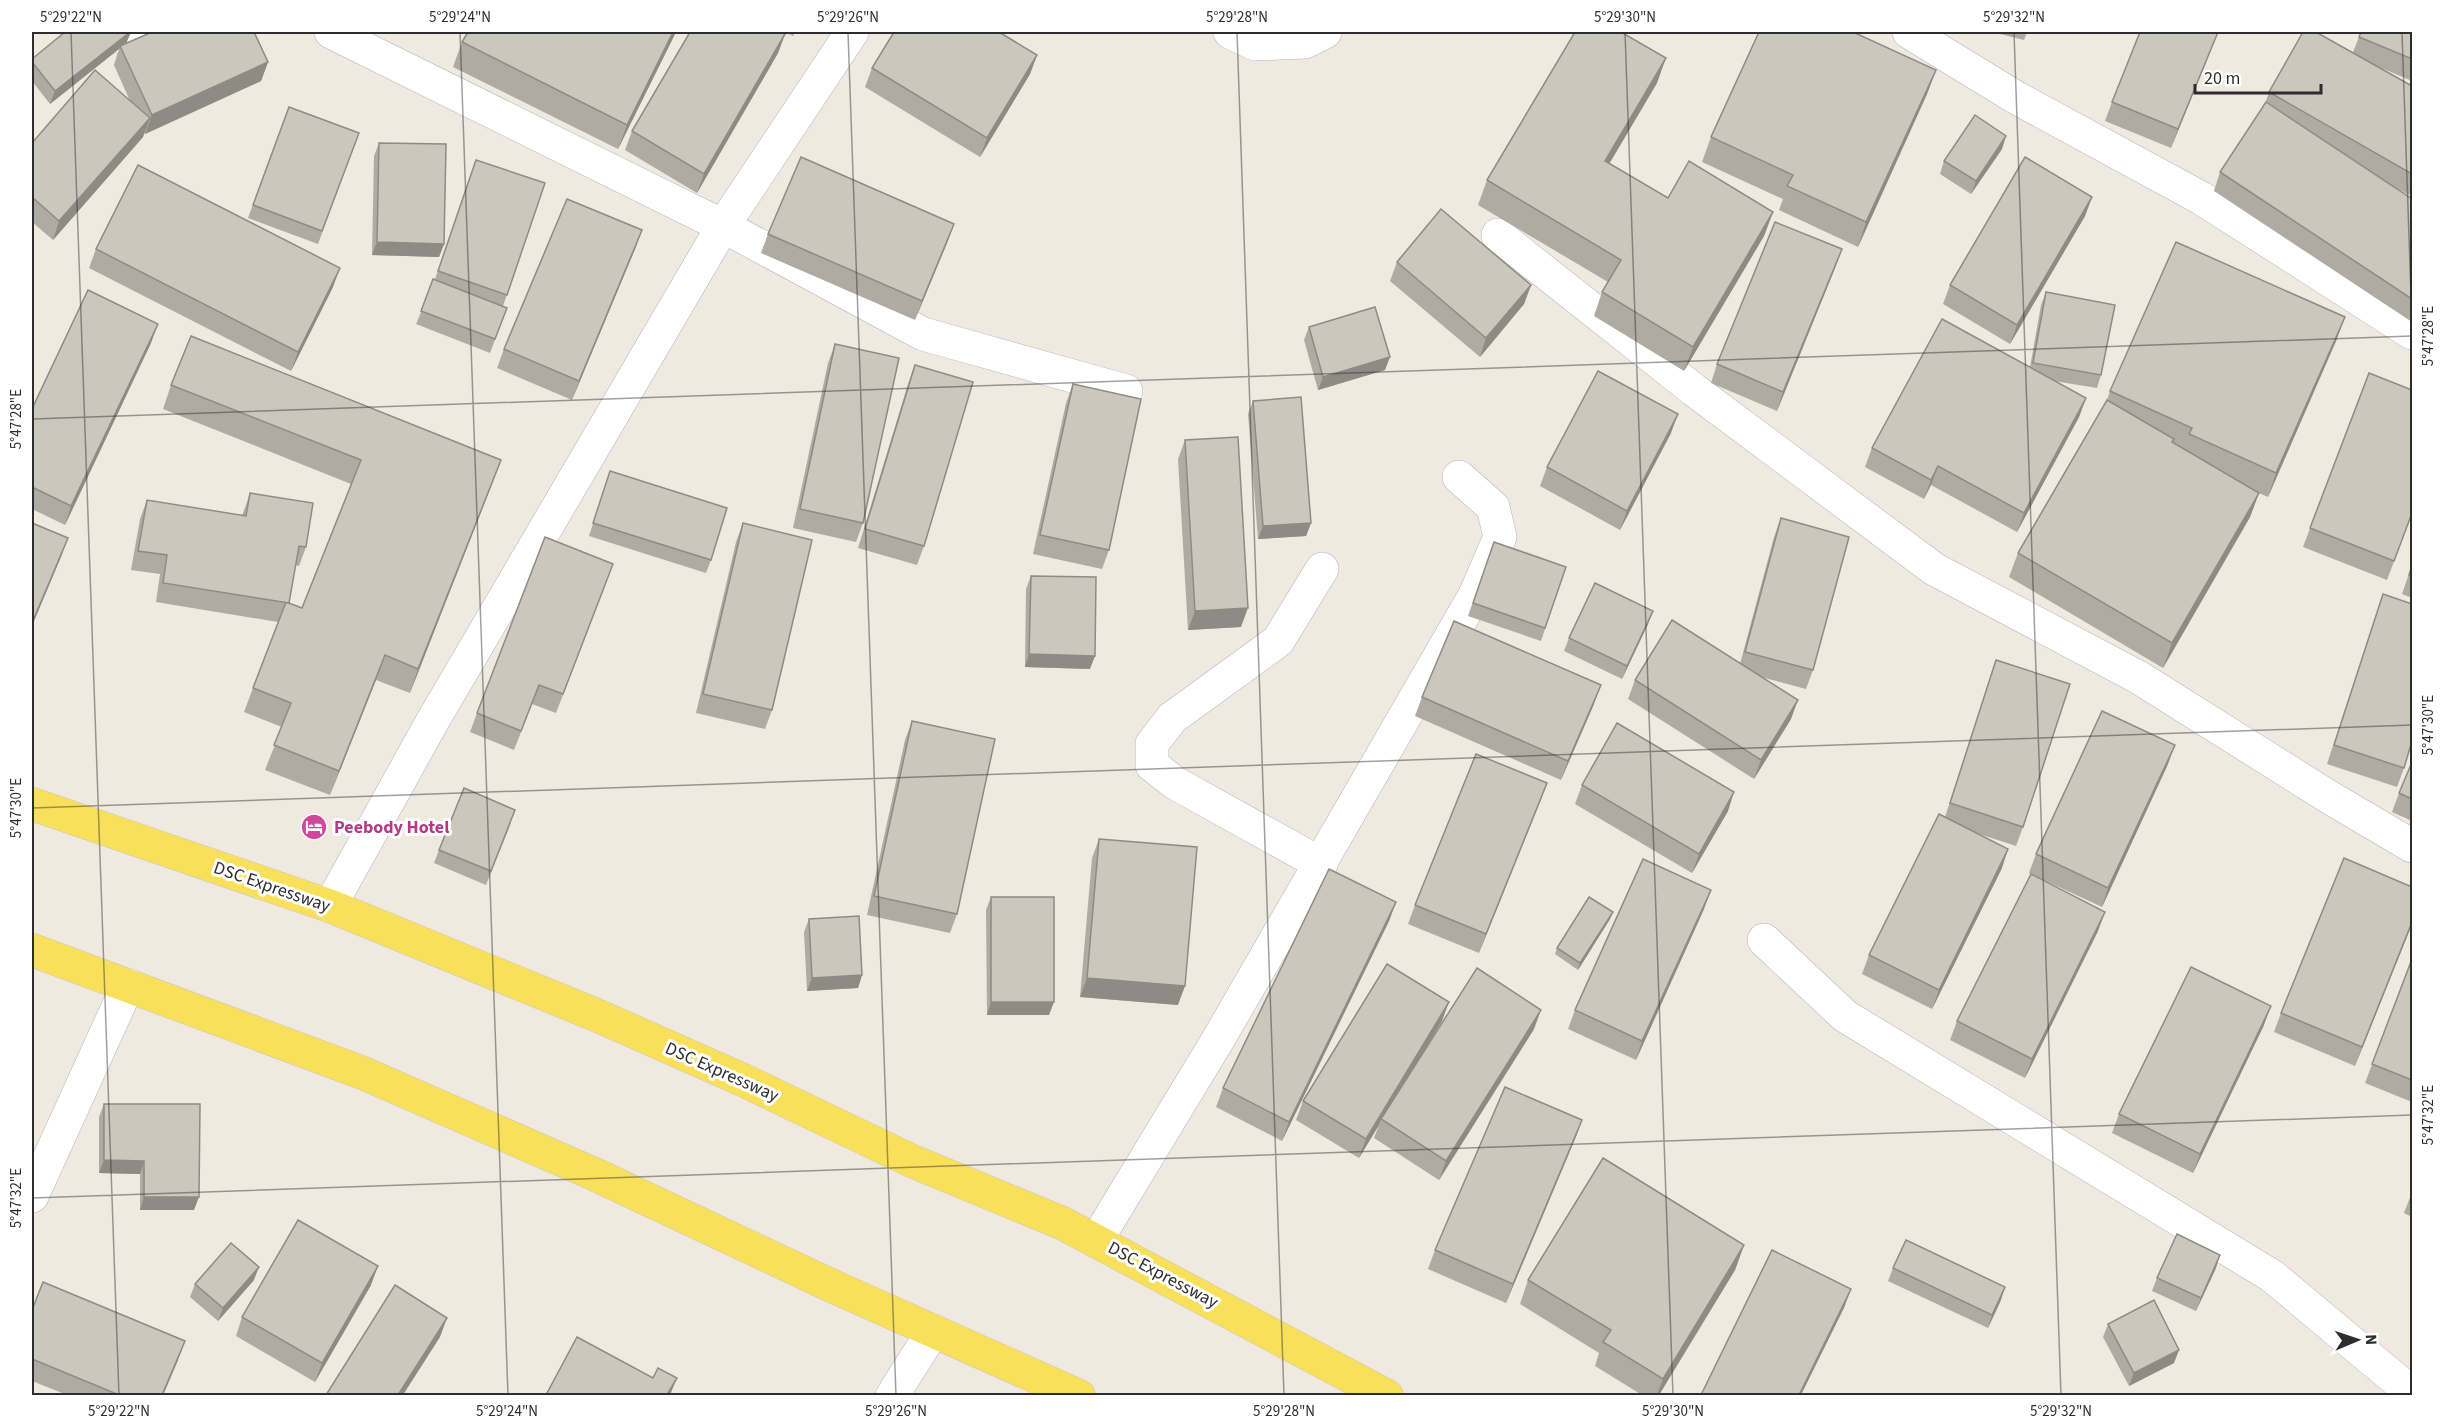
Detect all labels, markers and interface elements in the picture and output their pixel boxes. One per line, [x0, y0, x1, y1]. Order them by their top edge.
text: 5°29'22"N [40, 7, 102, 28]
text: 5°29'24"N [429, 7, 491, 28]
text: 5°29'26"N [817, 7, 879, 28]
text: 5°29'28"N [1206, 7, 1268, 28]
text: 5°29'30"N [1594, 7, 1656, 28]
text: 5°29'32"N [1983, 7, 2045, 28]
scale bar [2195, 57, 2321, 95]
text: 20 m [2204, 66, 2240, 91]
text: 5°47'28"E [2418, 306, 2439, 366]
text: 5°47'28"E [6, 389, 27, 449]
text: 5°47'30"E [2418, 695, 2439, 755]
text: 5°47'30"E [6, 778, 27, 838]
hotel icon: Peebody Hotel [299, 812, 329, 842]
place label: Peebody Hotel [334, 815, 449, 840]
street label: DSC Expressway [210, 855, 334, 919]
street label: DSC Expressway [661, 1036, 783, 1108]
text: 5°47'32"E [2418, 1085, 2439, 1145]
text: 5°47'32"E [6, 1168, 27, 1228]
street label: DSC Expressway [1103, 1235, 1223, 1315]
north arrow [2327, 1310, 2387, 1370]
text: N [2360, 1334, 2382, 1345]
text: 5°29'22"N [88, 1401, 150, 1422]
text: 5°29'24"N [476, 1401, 538, 1422]
text: 5°29'26"N [865, 1401, 927, 1422]
text: 5°29'28"N [1253, 1401, 1315, 1422]
text: 5°29'30"N [1642, 1401, 1704, 1422]
text: 5°29'32"N [2030, 1401, 2092, 1422]

